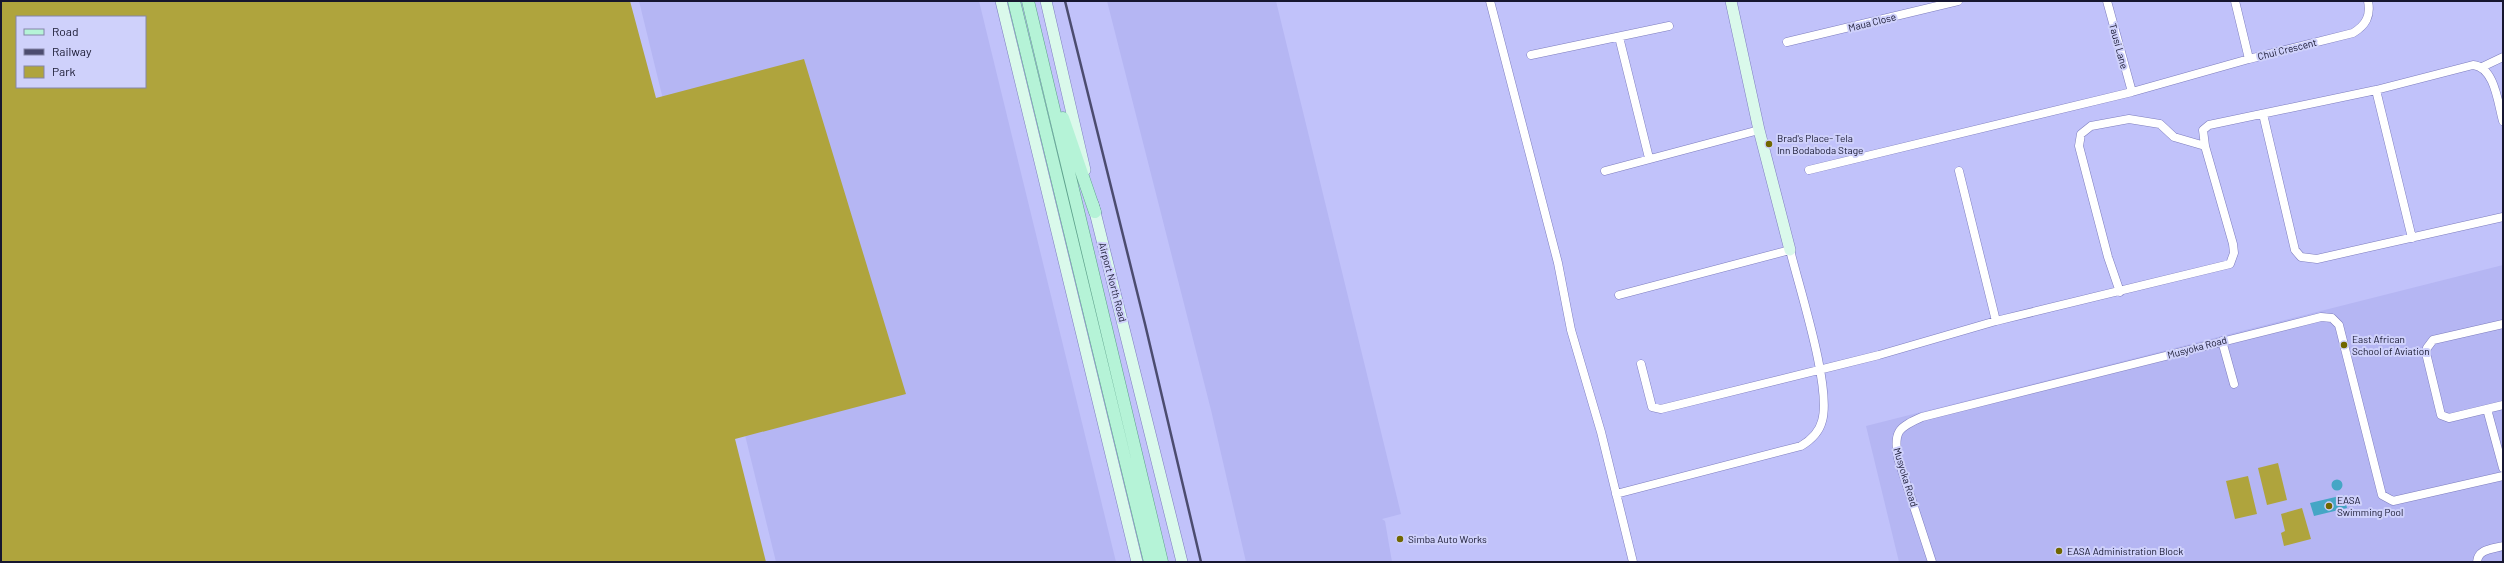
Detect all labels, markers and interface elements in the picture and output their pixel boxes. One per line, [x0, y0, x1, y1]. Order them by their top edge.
street label: Maua Close [1847, 10, 1897, 34]
legend [16, 16, 146, 88]
street label: Tausi Lane [2107, 22, 2131, 70]
text: Road [52, 24, 79, 38]
street label: Chui Crescent [2256, 36, 2318, 62]
text: Railway [52, 44, 92, 58]
text: Park [52, 64, 76, 78]
place label: Brad's Place- Tela Inn Bodaboda Stage [1777, 132, 1863, 156]
marker: Brad's Place- Tela Inn Bodaboda Stage [1764, 139, 1774, 149]
street label: Airport North Road [1097, 241, 1129, 323]
street label: Musyoka Road [2166, 333, 2228, 361]
place label: East African School of Aviation [2352, 333, 2430, 357]
marker: East African School of Aviation [2339, 340, 2349, 350]
street label: Musyoka Road [1891, 446, 1921, 508]
place label: EASA Swimming Pool [2337, 494, 2403, 518]
marker: EASA Swimming Pool [2324, 501, 2334, 511]
place label: Simba Auto Works [1408, 533, 1487, 545]
marker: Simba Auto Works [1395, 534, 1405, 544]
place label: EASA Administration Block [2067, 545, 2183, 557]
marker: EASA Administration Block [2054, 546, 2064, 556]

